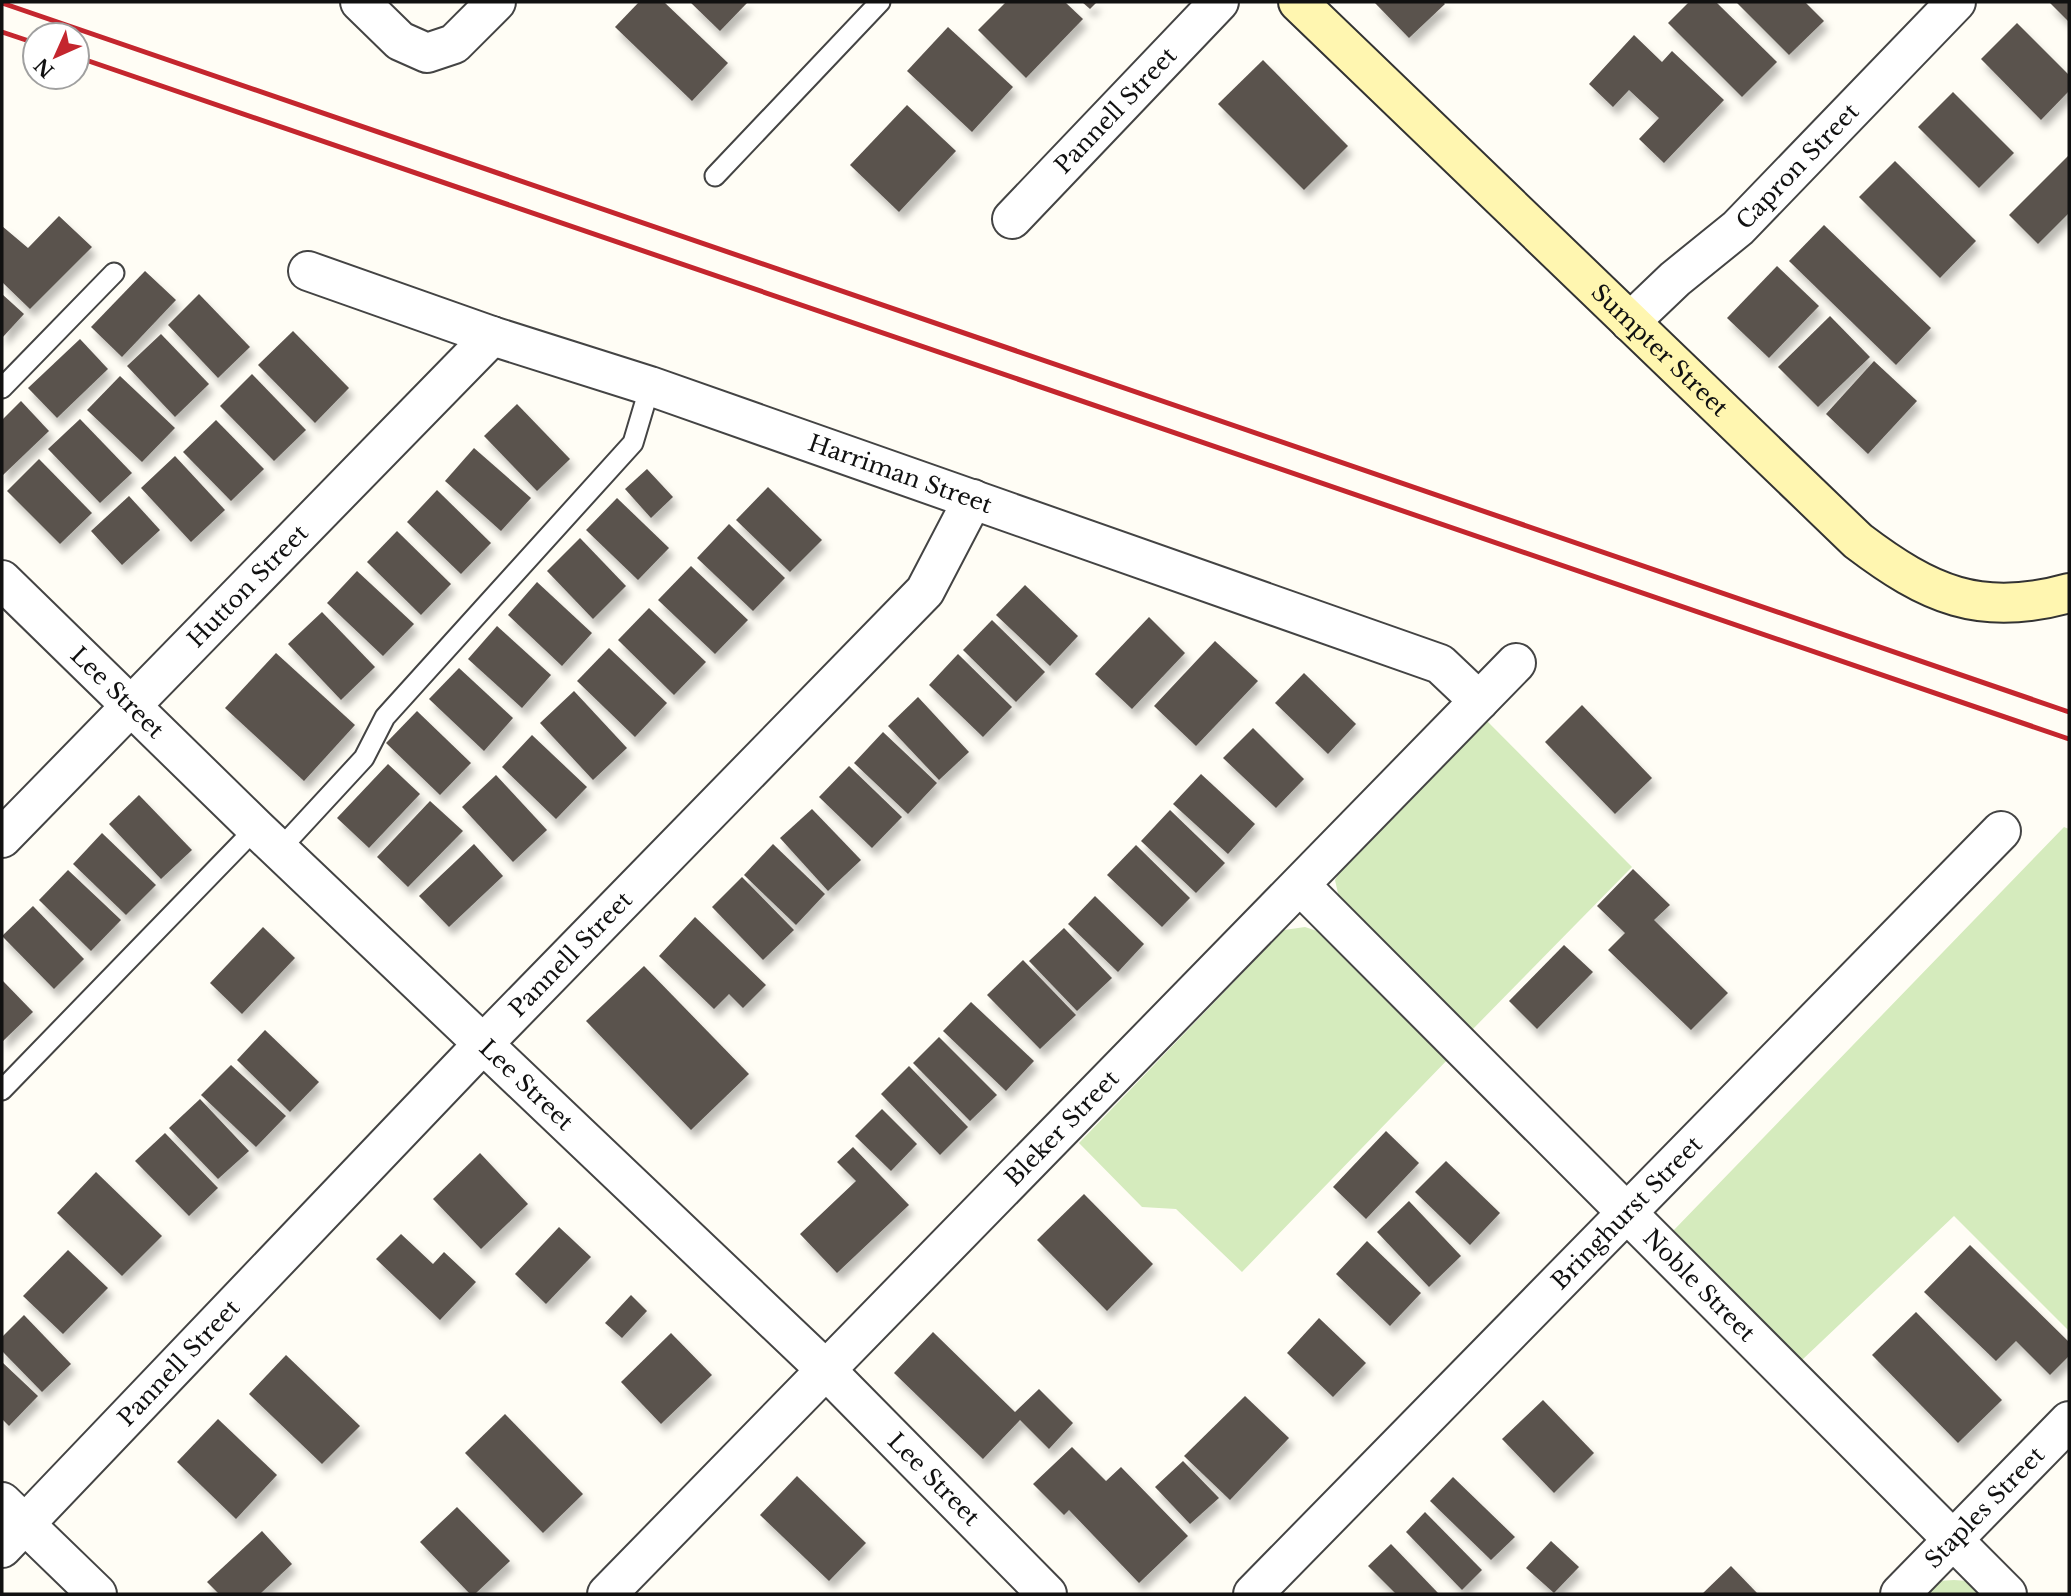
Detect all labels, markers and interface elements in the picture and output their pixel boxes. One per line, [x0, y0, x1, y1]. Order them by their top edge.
north arrow [21, 21, 91, 91]
street label: Pannell Street [1049, 41, 1182, 179]
text: N [30, 53, 59, 82]
street label: Capron Street [1730, 97, 1865, 235]
street label: Sumpter Street [1586, 278, 1734, 422]
street label: Harriman Street [804, 429, 996, 519]
street label: Hutton Street [182, 519, 314, 653]
street label: Lee Street [65, 641, 170, 744]
street label: Pannell Street [503, 886, 638, 1023]
street label: Lee Street [474, 1034, 579, 1136]
street label: Bleker Street [999, 1064, 1125, 1192]
street label: Bringhurst Street [1546, 1130, 1708, 1295]
street label: Noble Street [1638, 1224, 1761, 1347]
street label: Pannell Street [112, 1294, 246, 1432]
street label: Lee Street [882, 1427, 986, 1532]
street label: Staples Street [1919, 1441, 2050, 1574]

